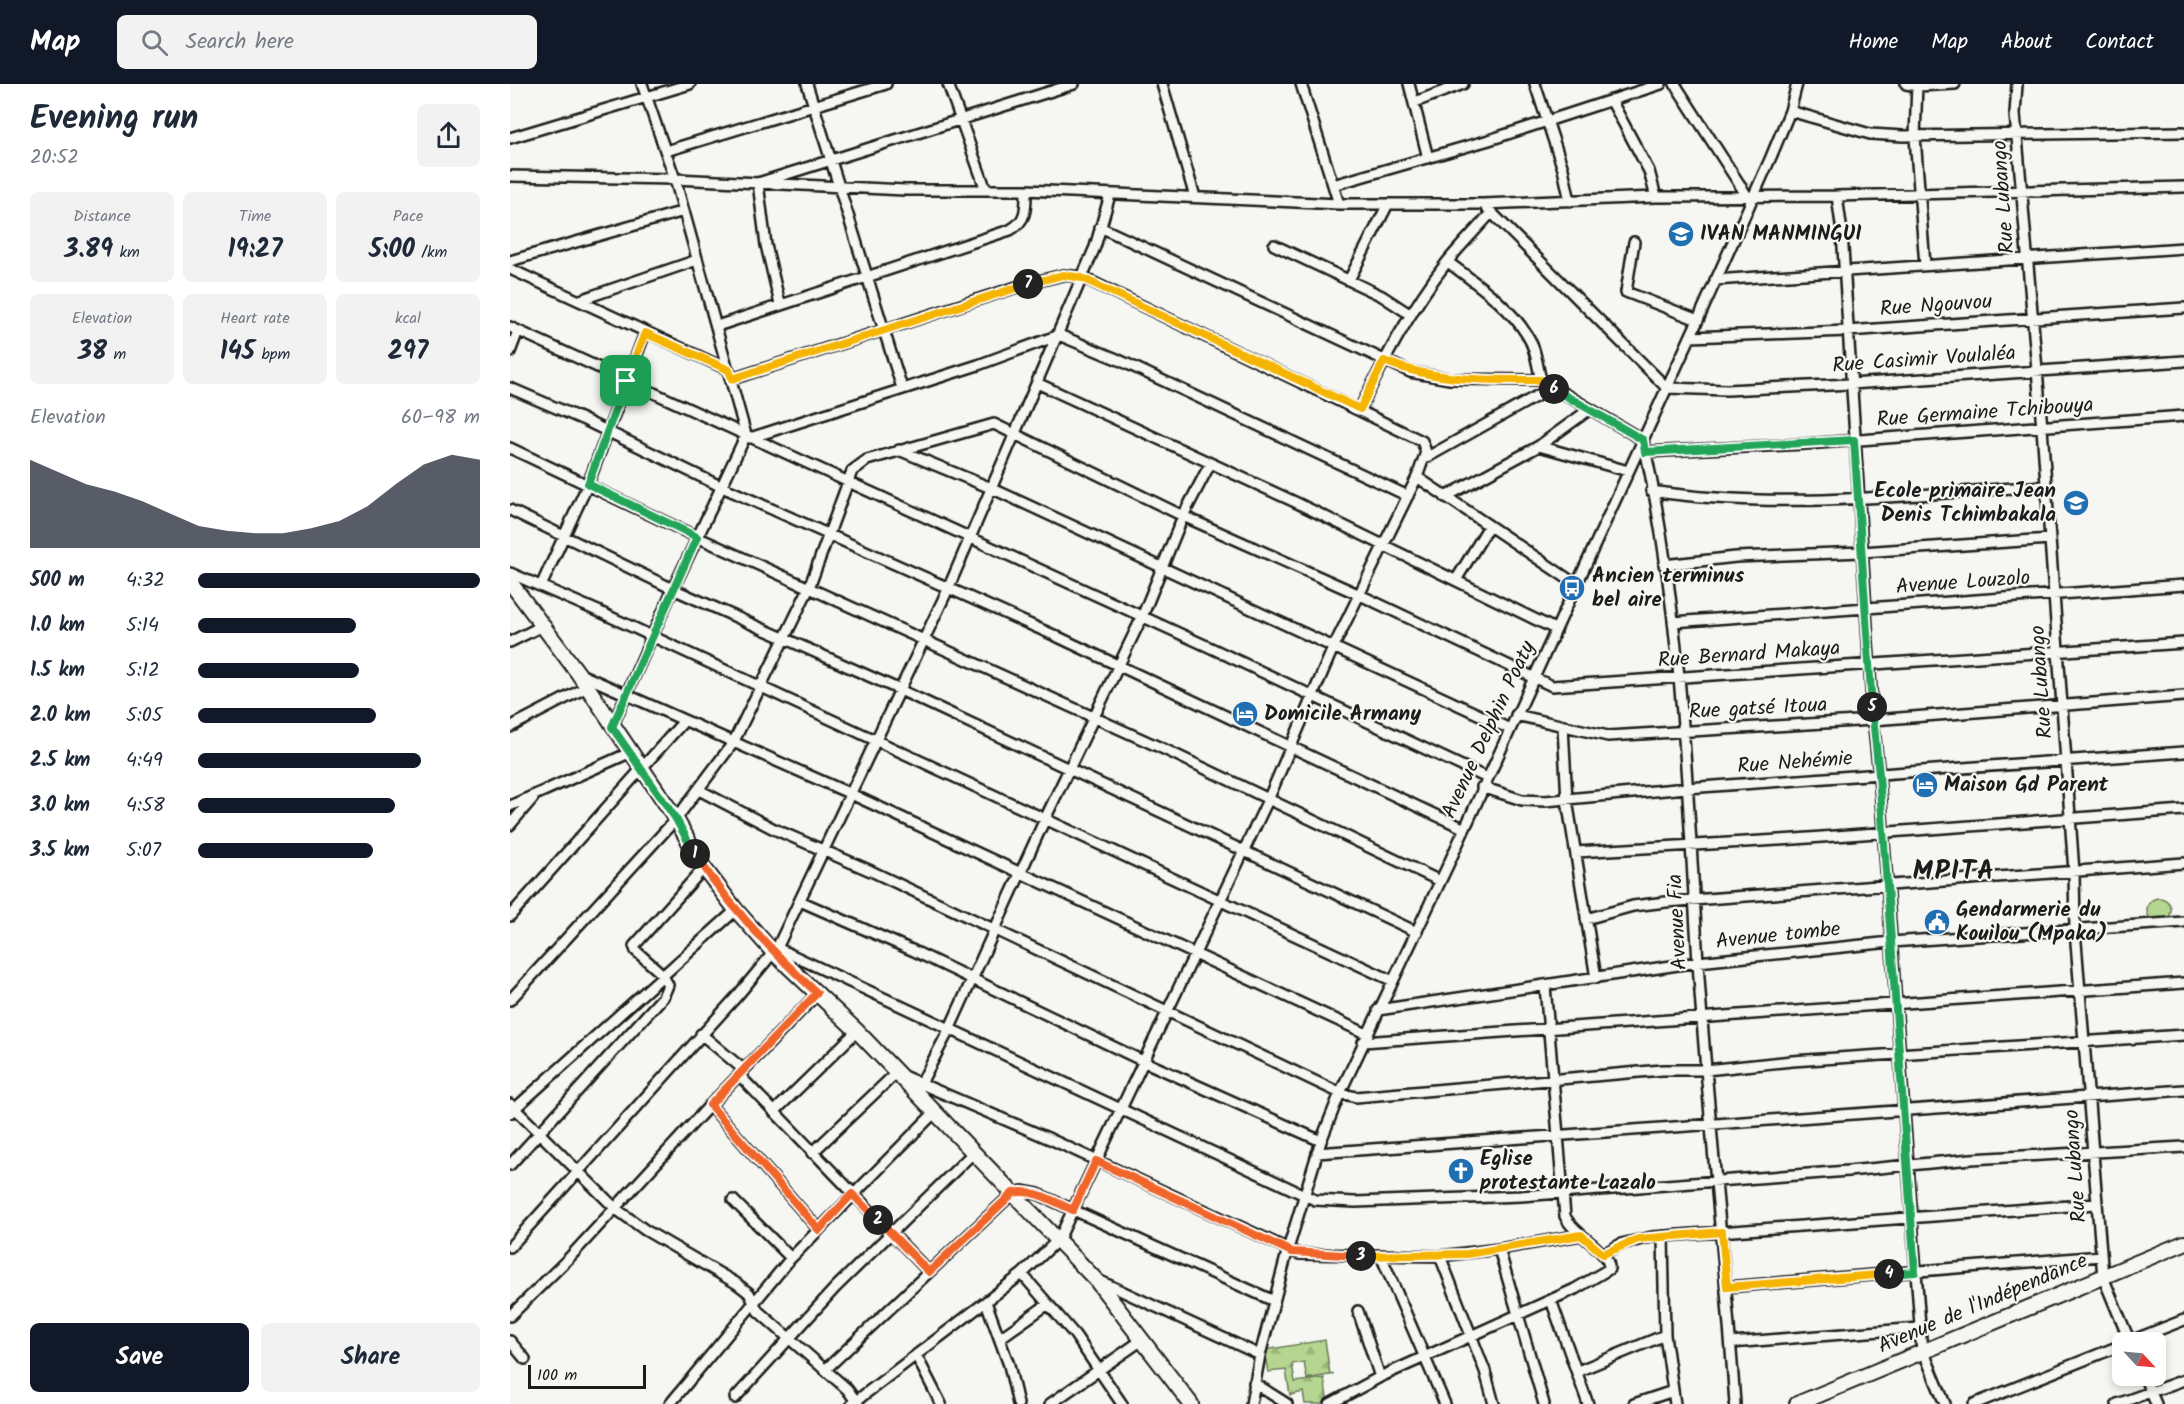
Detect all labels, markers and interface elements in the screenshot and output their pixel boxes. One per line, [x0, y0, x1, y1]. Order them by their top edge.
search box [117, 15, 537, 69]
text: Map [30, 20, 81, 65]
text: Search here [186, 25, 294, 60]
icon: search [138, 26, 171, 59]
text: Home [1849, 26, 1898, 59]
text: Map [1931, 26, 1968, 59]
text: About [2001, 26, 2052, 59]
text: Contact [2085, 26, 2154, 59]
text: Evening run [30, 93, 198, 146]
button: share [417, 104, 480, 167]
street label: Rue Lubango [1984, 139, 2024, 255]
text: 20:52 [30, 142, 79, 174]
text: Distance [73, 204, 131, 229]
text: Time [239, 204, 271, 229]
text: Pace [393, 204, 423, 229]
place label: IVAN MANMINGUI [1700, 218, 1862, 251]
school or university icon: IVAN MANMINGUI [1666, 219, 1696, 249]
text: 3.89 [64, 229, 113, 271]
text: 19:27 [228, 229, 282, 271]
text: 5:00 [369, 229, 415, 271]
text: km [113, 240, 140, 265]
text: /km [415, 240, 447, 265]
pin: 7 [1013, 269, 1043, 299]
text: 7 [1024, 271, 1032, 296]
street label: Rue Ngouvou [1879, 286, 1993, 326]
text: Elevation [72, 306, 132, 331]
text: Heart rate [220, 306, 290, 331]
text: kcal [395, 306, 421, 331]
text: 38 [78, 331, 107, 373]
text: 145 [220, 331, 255, 373]
text: 297 [388, 331, 428, 373]
street label: Rue Casimir Voulaléa [1831, 337, 2017, 383]
text: m [107, 342, 126, 367]
text: bpm [255, 342, 290, 367]
pin [600, 355, 651, 406]
icon: arrive [609, 364, 642, 397]
pin: 6 [1539, 374, 1569, 404]
text: 6 [1550, 376, 1558, 401]
street label: Rue Germaine Tchibouya [1875, 389, 2095, 437]
text: Elevation [30, 402, 106, 434]
text: 60–98 m [401, 402, 480, 434]
place label: Ecole primaire Jean Denis Tchimbakala [1874, 475, 2056, 532]
school or university icon: Ecole primaire Jean Denis Tchimbakala [2061, 488, 2091, 518]
place label: Ancien terminus bel aire [1592, 560, 1744, 617]
street label: Avenue Louzolo [1895, 562, 2031, 604]
text: 500 m [30, 565, 85, 597]
text: 4:32 [126, 565, 165, 597]
bus stop icon: Ancien terminus bel aire [1557, 573, 1587, 603]
text: 1.0 km [30, 610, 85, 642]
text: 5:14 [126, 610, 159, 642]
street label: Rue Lubango [2022, 624, 2062, 740]
street label: Rue Bernard Makaya [1657, 632, 1841, 678]
street label: Avenue Delphin Poaty [1433, 635, 1545, 824]
text: 1.5 km [30, 655, 85, 687]
text: 5:12 [126, 655, 160, 687]
street label: Rue gatsé Itoua [1688, 689, 1828, 729]
pin: 5 [1857, 692, 1887, 722]
text: 5 [1868, 694, 1876, 719]
place label: Domicile Armany [1264, 698, 1421, 731]
hotel icon: Domicile Armany [1230, 699, 1260, 729]
text: 2.0 km [30, 700, 91, 732]
text: 5:05 [126, 700, 162, 732]
street label: Rue Nehémie [1736, 742, 1854, 783]
text: 2.5 km [30, 745, 90, 777]
text: 4:49 [126, 745, 163, 777]
place label: Maison Gd Parent [1944, 769, 2109, 802]
hotel icon: Maison Gd Parent [1910, 770, 1940, 800]
text: 3.0 km [30, 790, 90, 822]
text: 4:58 [126, 790, 165, 822]
text: 3.5 km [30, 835, 90, 867]
text: 5:07 [126, 835, 161, 867]
pin: 1 [680, 839, 710, 869]
text: 1 [693, 841, 697, 866]
district label: MPITA [1913, 850, 1995, 893]
street label: Avenue Fia [1659, 873, 1697, 971]
place label: Gendarmerie du Kouilou (Mpaka) [1956, 894, 2107, 951]
public building icon: Gendarmerie du Kouilou (Mpaka) [1922, 907, 1952, 937]
street label: Avenue tombe [1714, 913, 1842, 959]
street label: Rue Lubango [2056, 1108, 2096, 1224]
place label: Eglise protestante Lazalo [1479, 1143, 1656, 1200]
church icon: Eglise protestante Lazalo [1446, 1156, 1476, 1186]
pin: 2 [863, 1205, 893, 1235]
text: 2 [873, 1207, 883, 1232]
pin: 3 [1346, 1241, 1376, 1271]
text: 3 [1357, 1243, 1365, 1268]
street label: Avenue de l'Indépendance [1873, 1245, 2094, 1363]
pin: 4 [1874, 1259, 1904, 1289]
text: 4 [1885, 1261, 1893, 1286]
button: Save [30, 1323, 249, 1392]
button: Share [261, 1323, 480, 1392]
north arrow [2112, 1332, 2166, 1386]
map controls [2112, 1332, 2166, 1386]
scale bar [528, 1362, 646, 1390]
text: 100 m [537, 1363, 577, 1388]

